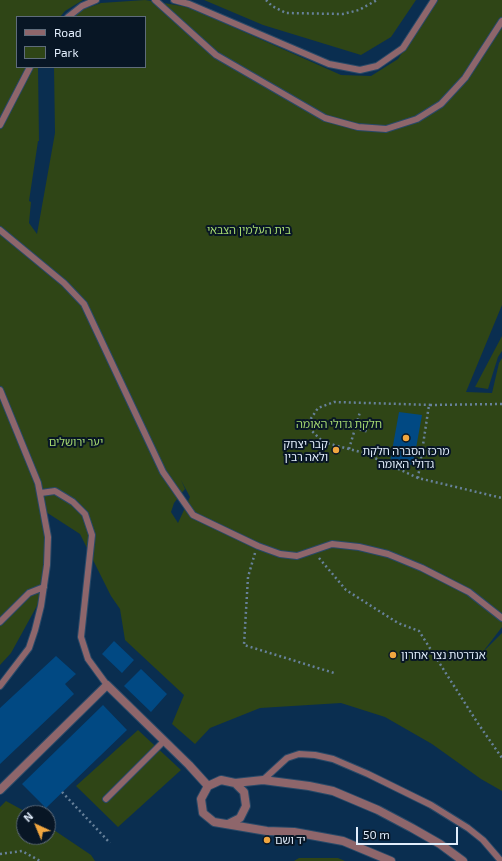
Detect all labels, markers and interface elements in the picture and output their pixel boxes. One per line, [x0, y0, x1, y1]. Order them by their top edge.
legend [16, 16, 146, 68]
text: Road [54, 25, 82, 39]
text: Park [54, 45, 79, 59]
park label: בית העלמין הצבאי [207, 223, 291, 237]
park label: חלקת גדולי האומה [296, 417, 382, 431]
marker: מרכז הסברה חלקת גדולי האומה [401, 433, 411, 443]
park label: יער ירושלים [49, 435, 103, 449]
place label: קבר יצחק ולאה רבין [283, 437, 328, 463]
place label: מרכז הסברה חלקת גדולי האומה [362, 444, 450, 470]
marker: קבר יצחק ולאה רבין [331, 445, 341, 455]
place label: אנדרטת נצר אחרון [401, 648, 486, 662]
marker: אנדרטת נצר אחרון [388, 650, 398, 660]
north arrow [16, 805, 56, 845]
text: N [21, 809, 35, 824]
scale bar [358, 819, 460, 845]
text: 50 m [363, 827, 390, 841]
place label: יד ושם [275, 833, 305, 847]
marker: יד ושם [262, 835, 272, 845]

